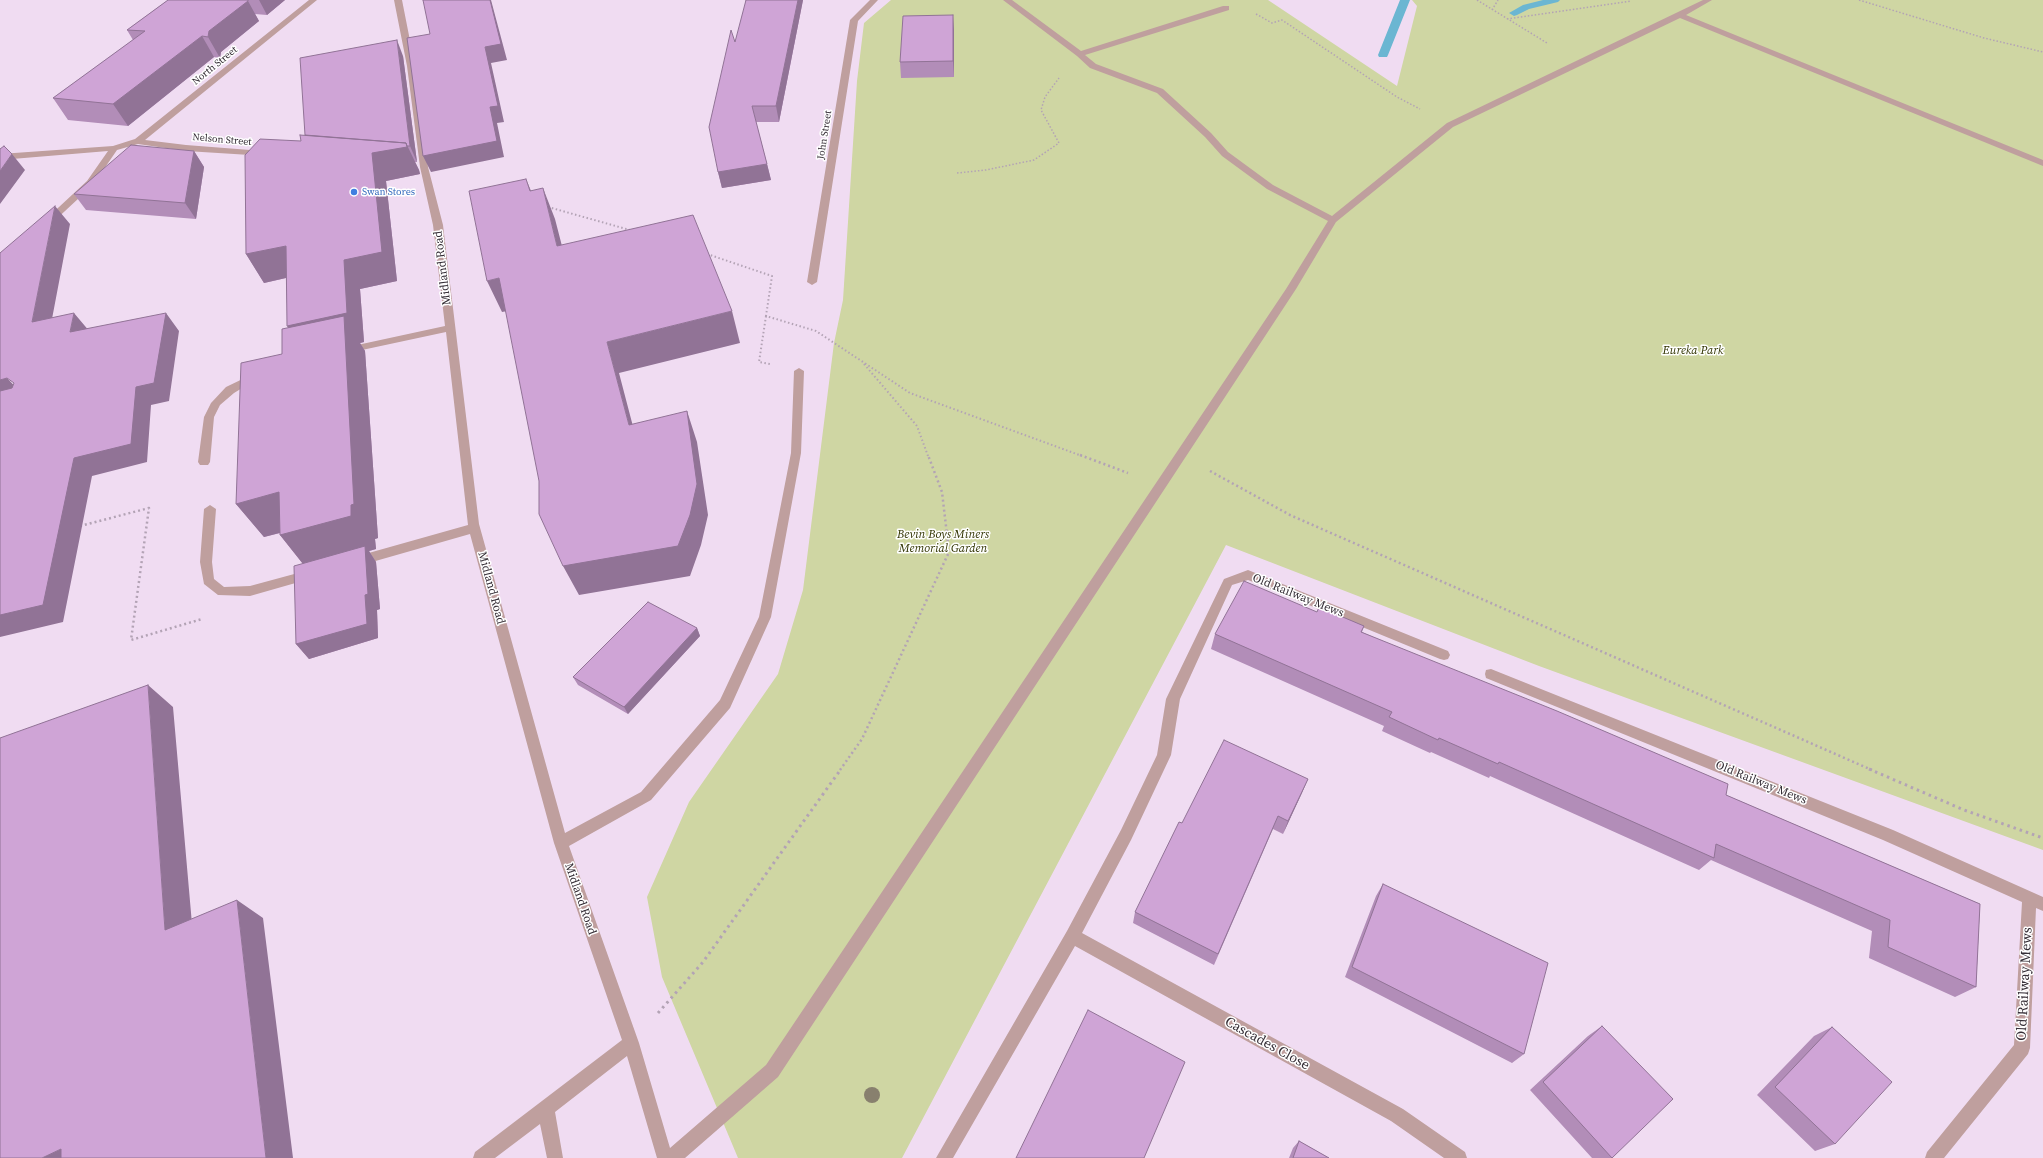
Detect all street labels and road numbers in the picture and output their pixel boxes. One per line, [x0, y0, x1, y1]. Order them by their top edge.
street label: North Street [190, 44, 240, 88]
street label: John Street [815, 110, 835, 160]
street label: Nelson Street [192, 131, 252, 149]
street label: Midland Road [431, 230, 455, 306]
street label: Midland Road [474, 550, 508, 626]
street label: Old Railway Mews [1250, 571, 1346, 621]
street label: Old Railway Mews [1713, 758, 1809, 808]
street label: Midland Road [561, 861, 599, 937]
street label: Old Railway Mews [2014, 927, 2036, 1041]
street label: Cascades Close [1222, 1014, 1312, 1074]

